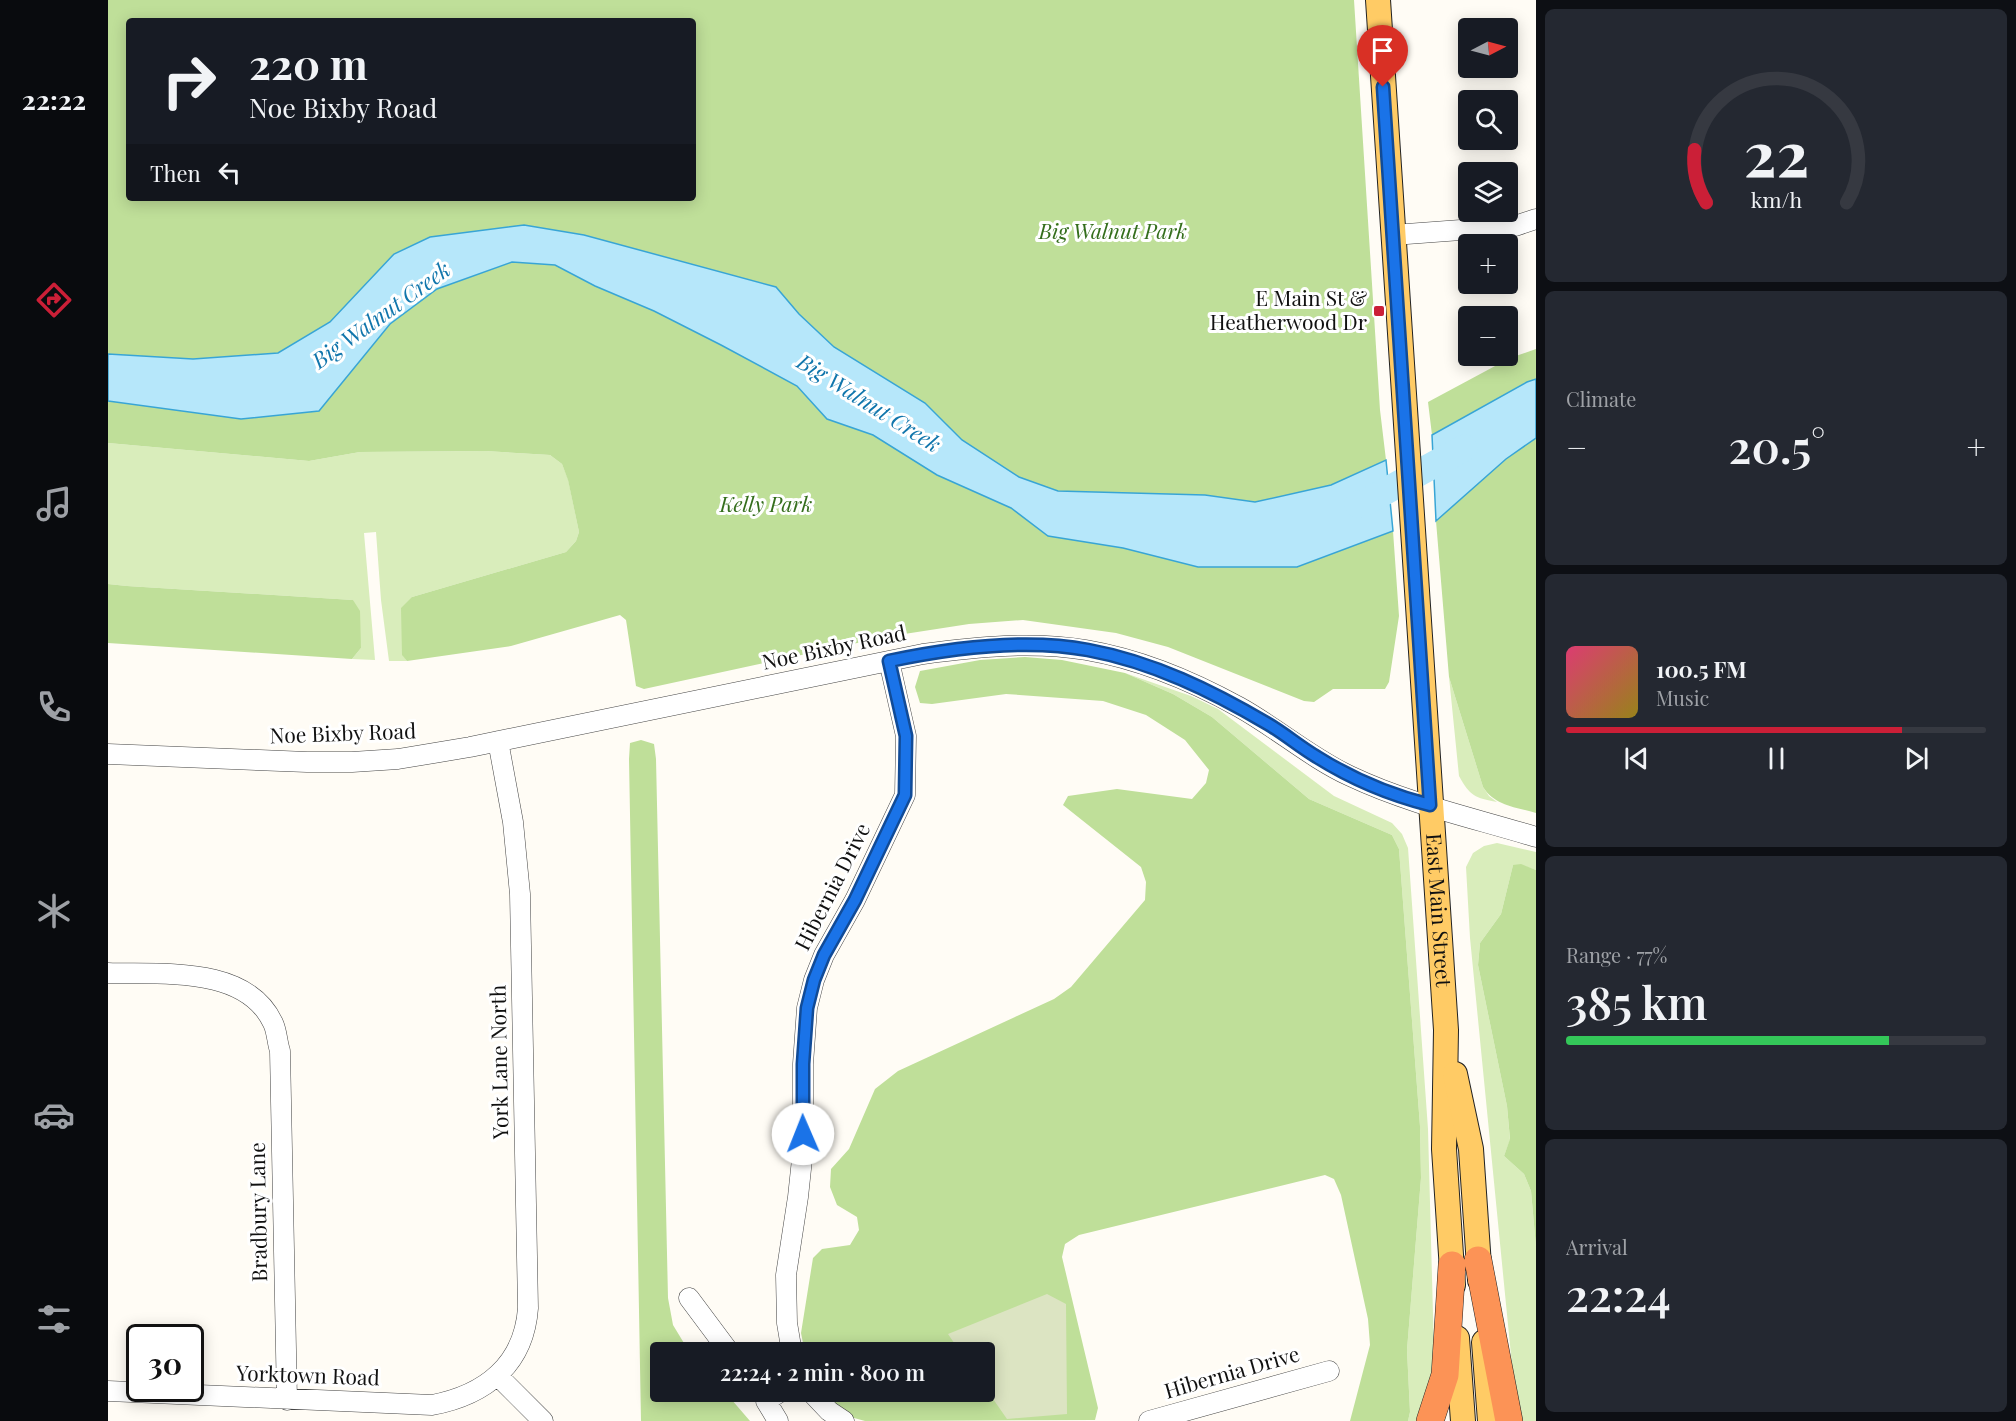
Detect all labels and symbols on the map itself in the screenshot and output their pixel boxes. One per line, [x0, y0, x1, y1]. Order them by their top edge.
north arrow [1458, 18, 1518, 78]
pin [1357, 25, 1408, 87]
park label: Big Walnut Park [1038, 216, 1187, 244]
water label: Big Walnut Creek [304, 254, 456, 375]
place label: E Main St & Heatherwood Dr [1210, 283, 1368, 335]
marker: E Main St & Heatherwood Dr [1372, 304, 1386, 318]
water label: Big Walnut Creek [791, 345, 947, 458]
park label: Kelly Park [719, 489, 813, 517]
street label: Noe Bixby Road [759, 617, 908, 675]
street label: Noe Bixby Road [269, 715, 417, 749]
street label: Hibernia Drive [787, 818, 875, 955]
street label: East Main Street [1421, 832, 1459, 988]
street label: York Lane North [483, 984, 513, 1140]
position arrow [771, 1102, 835, 1166]
street label: Bradbury Lane [242, 1142, 272, 1282]
speed limit sign: 30 [126, 1324, 204, 1402]
street label: Hibernia Drive [1161, 1338, 1302, 1404]
street label: Yorktown Road [235, 1357, 380, 1390]

